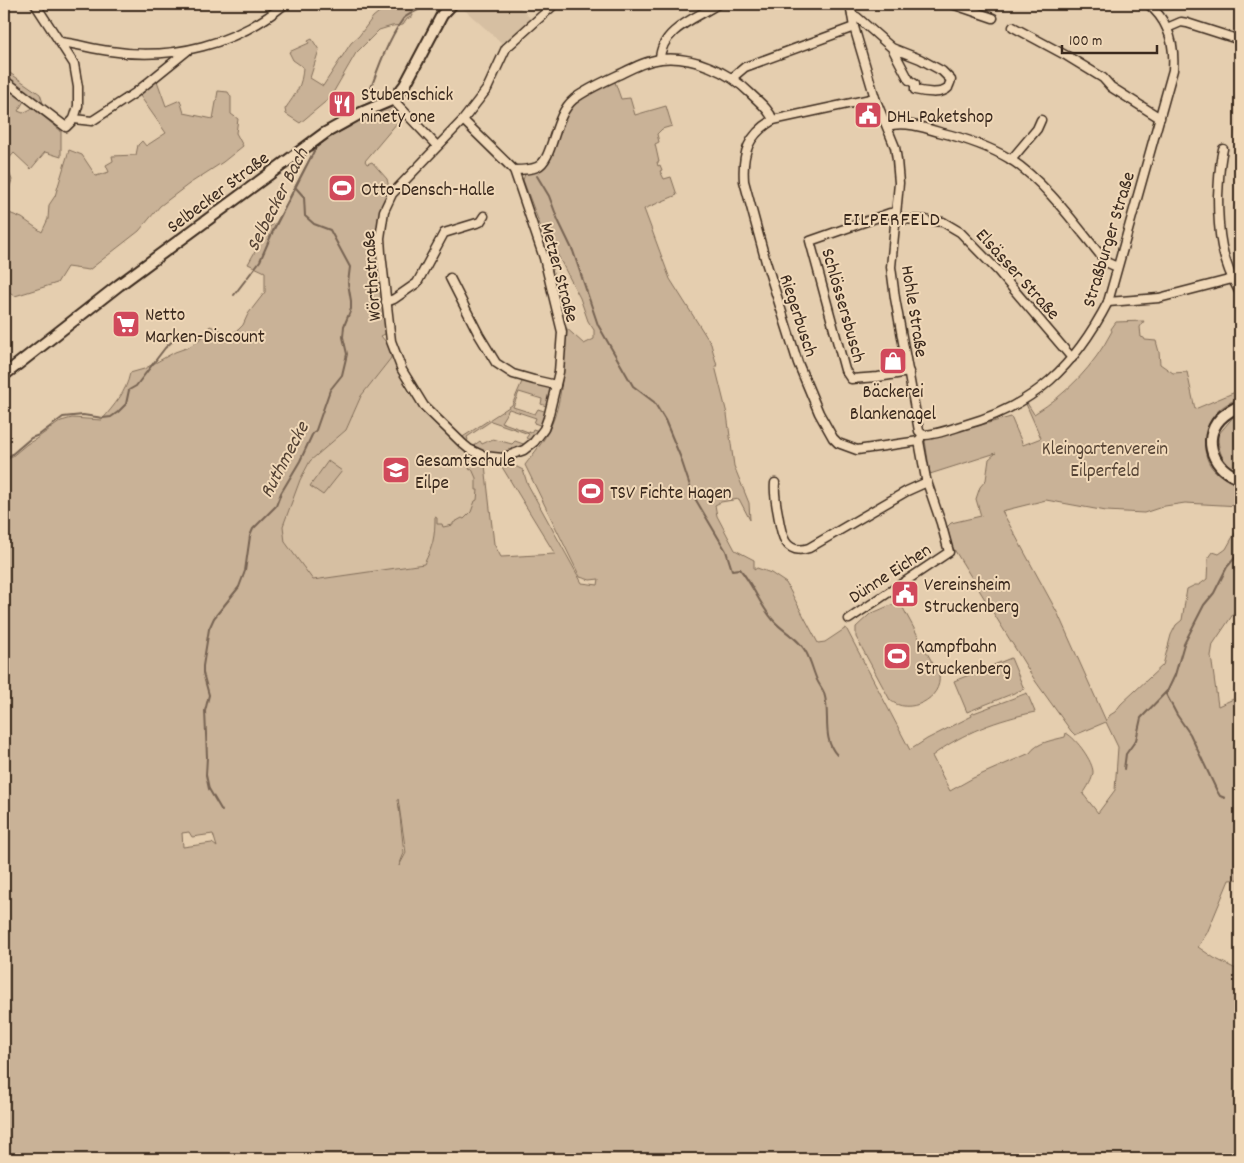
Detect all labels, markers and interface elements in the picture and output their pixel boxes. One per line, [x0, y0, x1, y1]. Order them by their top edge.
scale bar [1062, 22, 1156, 54]
text: 100 m [1069, 31, 1102, 53]
place label: Stubenschick ninety one [361, 83, 453, 132]
restaurant icon: Stubenschick ninety one [327, 89, 357, 119]
public building icon: DHL Paketshop [853, 100, 883, 130]
place label: DHL Paketshop [887, 105, 993, 132]
water label: Selbecker Bach [241, 143, 317, 257]
street label: Selbecker Straße [162, 146, 276, 241]
street label: Straßburger Straße [1077, 169, 1144, 311]
sports icon: Otto-Densch-Halle [327, 173, 357, 203]
place label: Otto-Densch-Halle [361, 178, 495, 205]
district label: EILPERFELD [843, 207, 941, 235]
street label: Metzer Straße [531, 220, 584, 326]
street label: Elsässer Straße [968, 224, 1065, 327]
street label: Wörthstraße [357, 230, 390, 322]
street label: Schlössersbusch [812, 246, 871, 366]
street label: Hohle Straße [892, 264, 933, 360]
street label: Riegerbusch [771, 271, 823, 361]
place label: Netto Marken-Discount [145, 303, 265, 352]
supermarket icon: Netto Marken-Discount [111, 309, 141, 339]
shop icon: Bäckerei Blankenagel [878, 346, 908, 376]
place label: Bäckerei Blankenagel [850, 380, 937, 429]
water label: Ruthmecke [254, 416, 318, 503]
park label: Kleingartenverein Eilperfeld [1042, 437, 1168, 486]
place label: Gesamtschule Eilpe [415, 449, 515, 498]
school or university icon: Gesamtschule Eilpe [381, 455, 411, 485]
sports icon: TSV Fichte Hagen [576, 476, 606, 506]
place label: TSV Fichte Hagen [610, 481, 732, 508]
street label: Dünne Eichen [844, 538, 938, 612]
place label: Vereinsheim Struckenberg [924, 573, 1019, 622]
public building icon: Vereinsheim Struckenberg [890, 579, 920, 609]
place label: Kampfbahn Struckenberg [916, 635, 1011, 684]
sports icon: Kampfbahn Struckenberg [882, 641, 912, 671]

